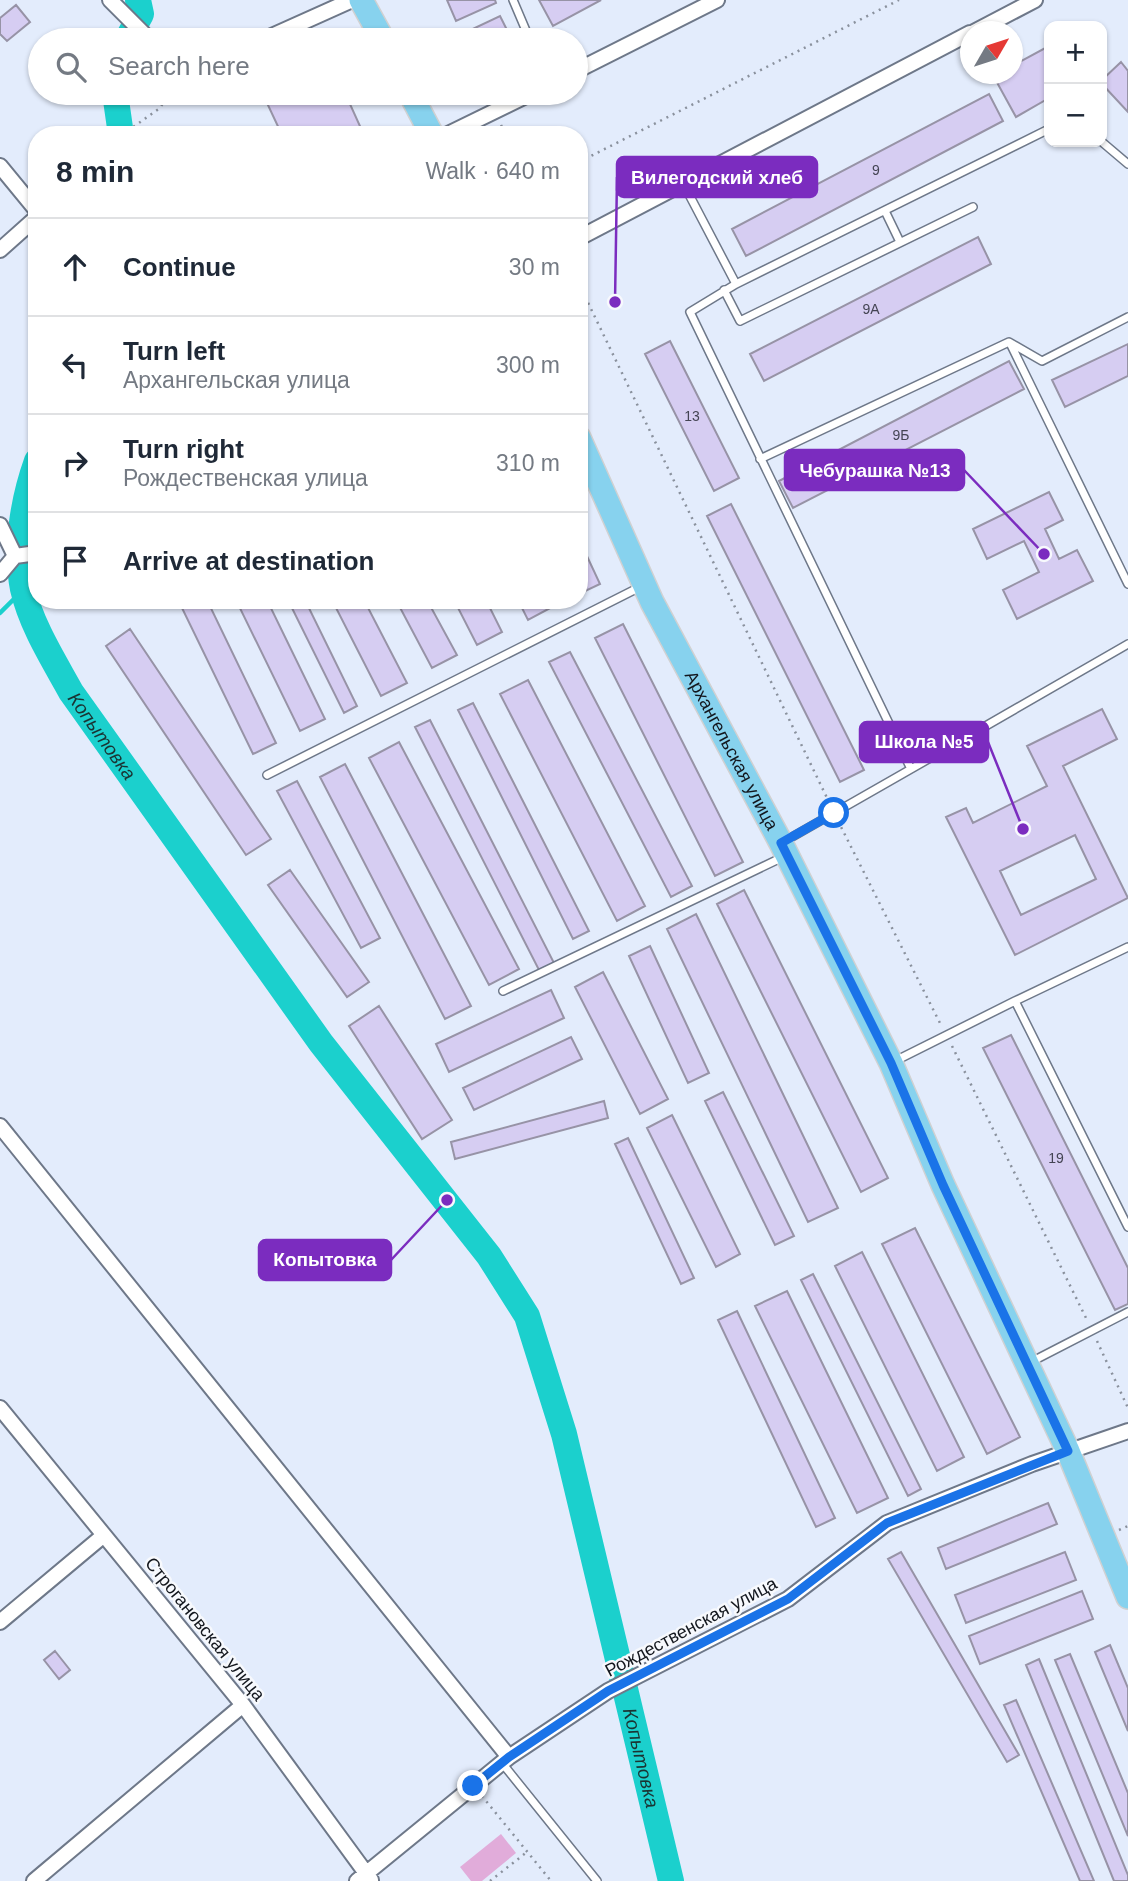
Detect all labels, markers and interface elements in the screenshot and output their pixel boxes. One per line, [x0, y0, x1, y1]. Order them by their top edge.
north arrow [960, 21, 1023, 84]
map controls [1044, 21, 1107, 147]
button: + [1044, 21, 1107, 84]
search box [28, 28, 588, 105]
icon: search [52, 48, 90, 86]
text: Search here [108, 51, 250, 81]
button: − [1044, 84, 1107, 147]
text: 8 min [56, 155, 134, 188]
callout: Вилегодский хлеб [617, 157, 817, 197]
text: Walk · 640 m [425, 158, 560, 184]
house number: 9 [872, 162, 880, 178]
text: Вилегодский хлеб [631, 167, 803, 188]
icon: ahead [56, 248, 94, 286]
text: Continue [123, 252, 236, 282]
text: 30 m [509, 254, 560, 280]
house number: 9А [862, 301, 880, 317]
text: Turn left [123, 336, 225, 366]
icon: left [56, 346, 94, 384]
text: 300 m [496, 352, 560, 378]
text: Архангельская улица [123, 367, 350, 393]
house number: 13 [684, 408, 700, 424]
house number: 9Б [893, 427, 909, 443]
text: Turn right [123, 434, 244, 464]
icon: right [56, 444, 94, 482]
text: 310 m [496, 450, 560, 476]
callout: Чебурашка №13 [785, 450, 964, 490]
text: Чебурашка №13 [799, 460, 951, 481]
text: Рождественская улица [123, 465, 368, 491]
icon: arrive [56, 542, 94, 580]
text: Arrive at destination [123, 546, 374, 576]
street label: Архангельская улица [681, 667, 783, 834]
water label: Копытовка [64, 688, 140, 784]
callout: Школа №5 [860, 722, 988, 762]
text: Школа №5 [874, 731, 974, 752]
route start [818, 797, 849, 828]
house number: 19 [1048, 1150, 1064, 1166]
callout: Копытовка [259, 1240, 391, 1280]
text: Копытовка [273, 1249, 377, 1270]
street label: Строгановская улица [141, 1553, 269, 1705]
street label: Рождественская улица [602, 1573, 781, 1681]
water label: Копытовка [619, 1706, 663, 1810]
route end [457, 1770, 488, 1801]

